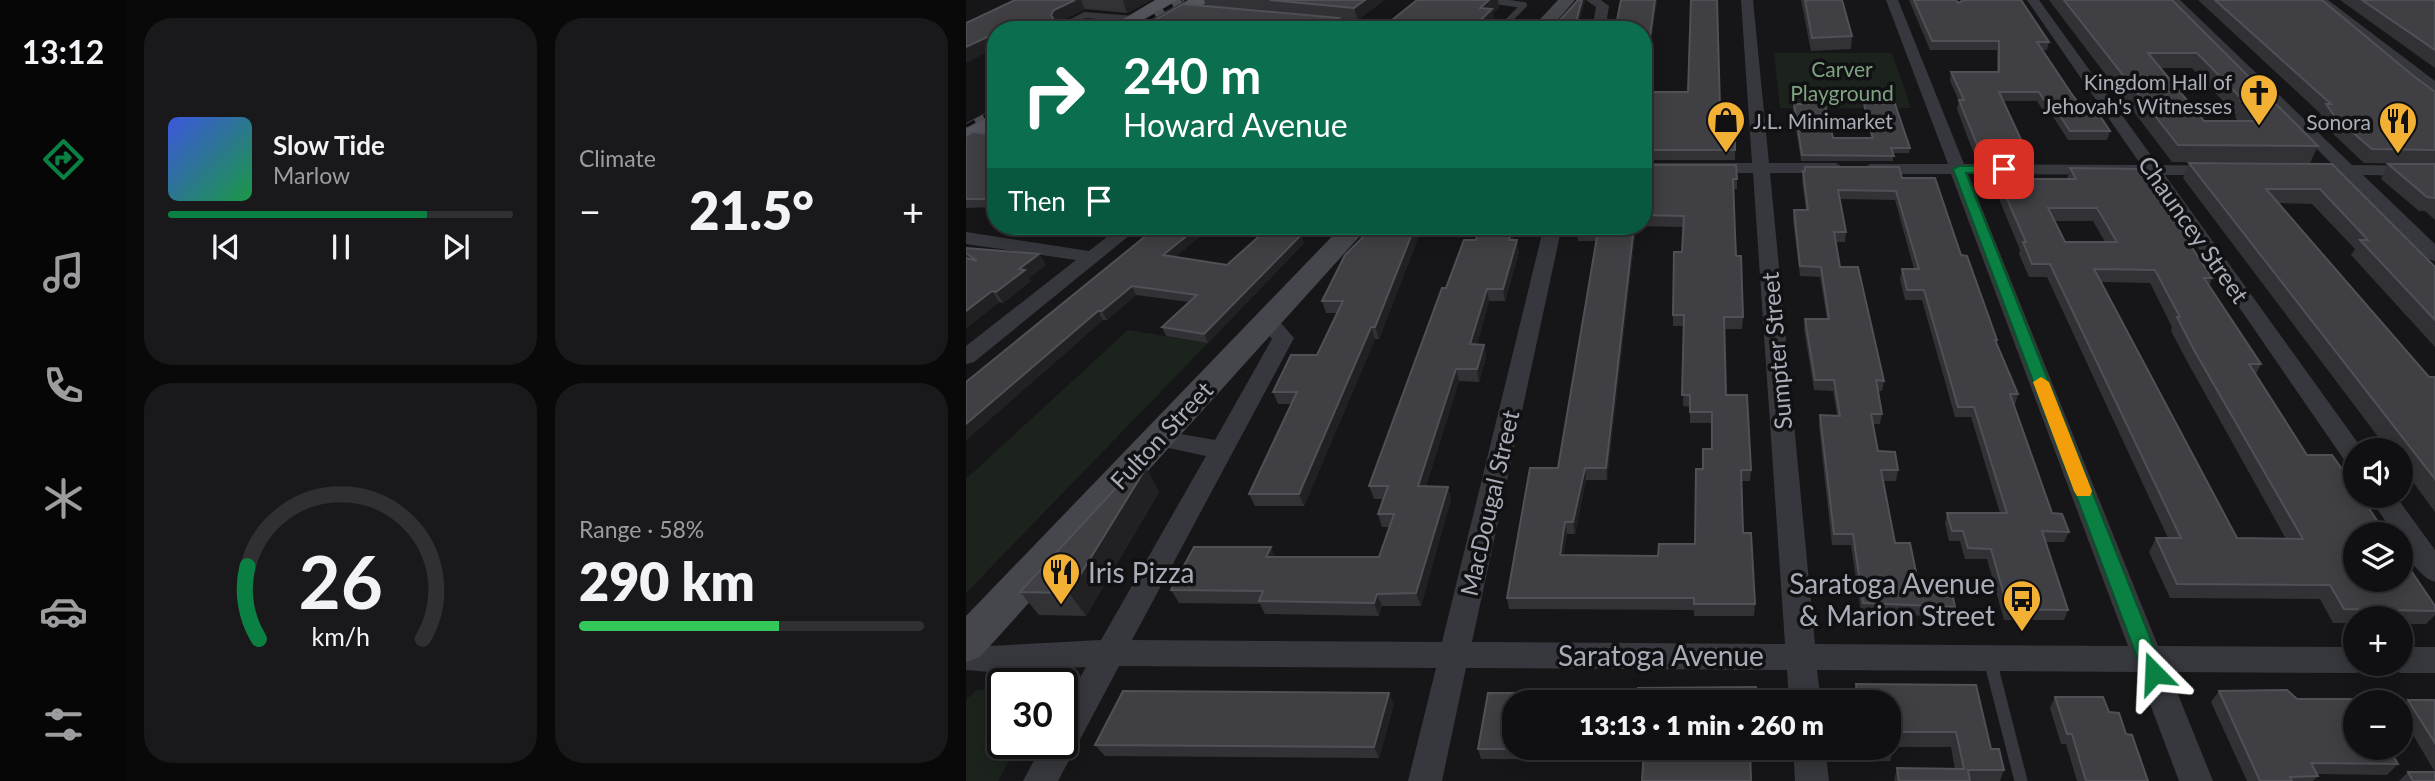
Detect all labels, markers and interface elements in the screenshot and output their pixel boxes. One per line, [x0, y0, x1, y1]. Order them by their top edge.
text: 13:12 [22, 32, 104, 71]
text: 240 m [1123, 46, 1261, 104]
icon: right [1008, 49, 1099, 140]
park label: Carver Playground [1790, 56, 1894, 105]
place label: Kingdom Hall of Jehovah's Witnesses [2043, 69, 2233, 118]
church icon: Kingdom Hall of Jehovah's Witnesses [2238, 72, 2280, 127]
shop icon: J.L. Minimarket [1705, 99, 1747, 154]
restaurant icon: Sonora [2377, 100, 2419, 155]
text: Howard Avenue [1123, 105, 1348, 144]
place label: J.L. Minimarket [1753, 108, 1893, 133]
place label: Sonora [2306, 109, 2371, 134]
text: Slow Tide [273, 129, 385, 161]
icon: directions [39, 135, 88, 184]
pin [1974, 139, 2034, 199]
text: Climate [579, 144, 656, 172]
icon: arrive [1985, 150, 2023, 188]
street label: Chauncey Street [2133, 150, 2256, 308]
text: Marlow [273, 161, 350, 189]
text: 21.5° [689, 179, 814, 241]
icon: arrive [1080, 182, 1118, 220]
text: Then [1008, 185, 1066, 217]
text: − [579, 188, 601, 234]
text: + [902, 188, 924, 234]
icon: previous [207, 228, 245, 266]
icon: pause [322, 228, 360, 266]
icon: next [437, 228, 475, 266]
icon: music [39, 248, 88, 297]
street label: Sumpter Street [1755, 271, 1797, 431]
icon: phone [39, 361, 88, 410]
street label: Fulton Street [1104, 375, 1218, 495]
street label: MacDougal Street [1454, 407, 1525, 599]
map controls [2343, 438, 2413, 760]
button: sound [2343, 438, 2413, 508]
icon: climate [39, 474, 88, 523]
text: Range · 58% [579, 515, 704, 543]
button: layers [2343, 522, 2413, 592]
text: 26 [298, 537, 383, 625]
text: 290 km [579, 550, 755, 612]
restaurant icon: Iris Pizza [1040, 551, 1082, 606]
place label: Iris Pizza [1088, 555, 1195, 589]
place label: Saratoga Avenue & Marion Street [1789, 566, 1995, 632]
bus stop icon: Saratoga Avenue & Marion Street [2001, 578, 2043, 633]
icon: car [39, 587, 88, 636]
button: + [2343, 606, 2413, 676]
text: km/h [311, 621, 370, 651]
position arrow [2117, 636, 2191, 710]
street label: Saratoga Avenue [1558, 638, 1764, 672]
speed limit sign: 30 [987, 668, 1078, 759]
button: − [2343, 690, 2413, 760]
icon: filters [39, 700, 88, 749]
text: 13:13 · 1 min · 260 m [1579, 709, 1824, 741]

